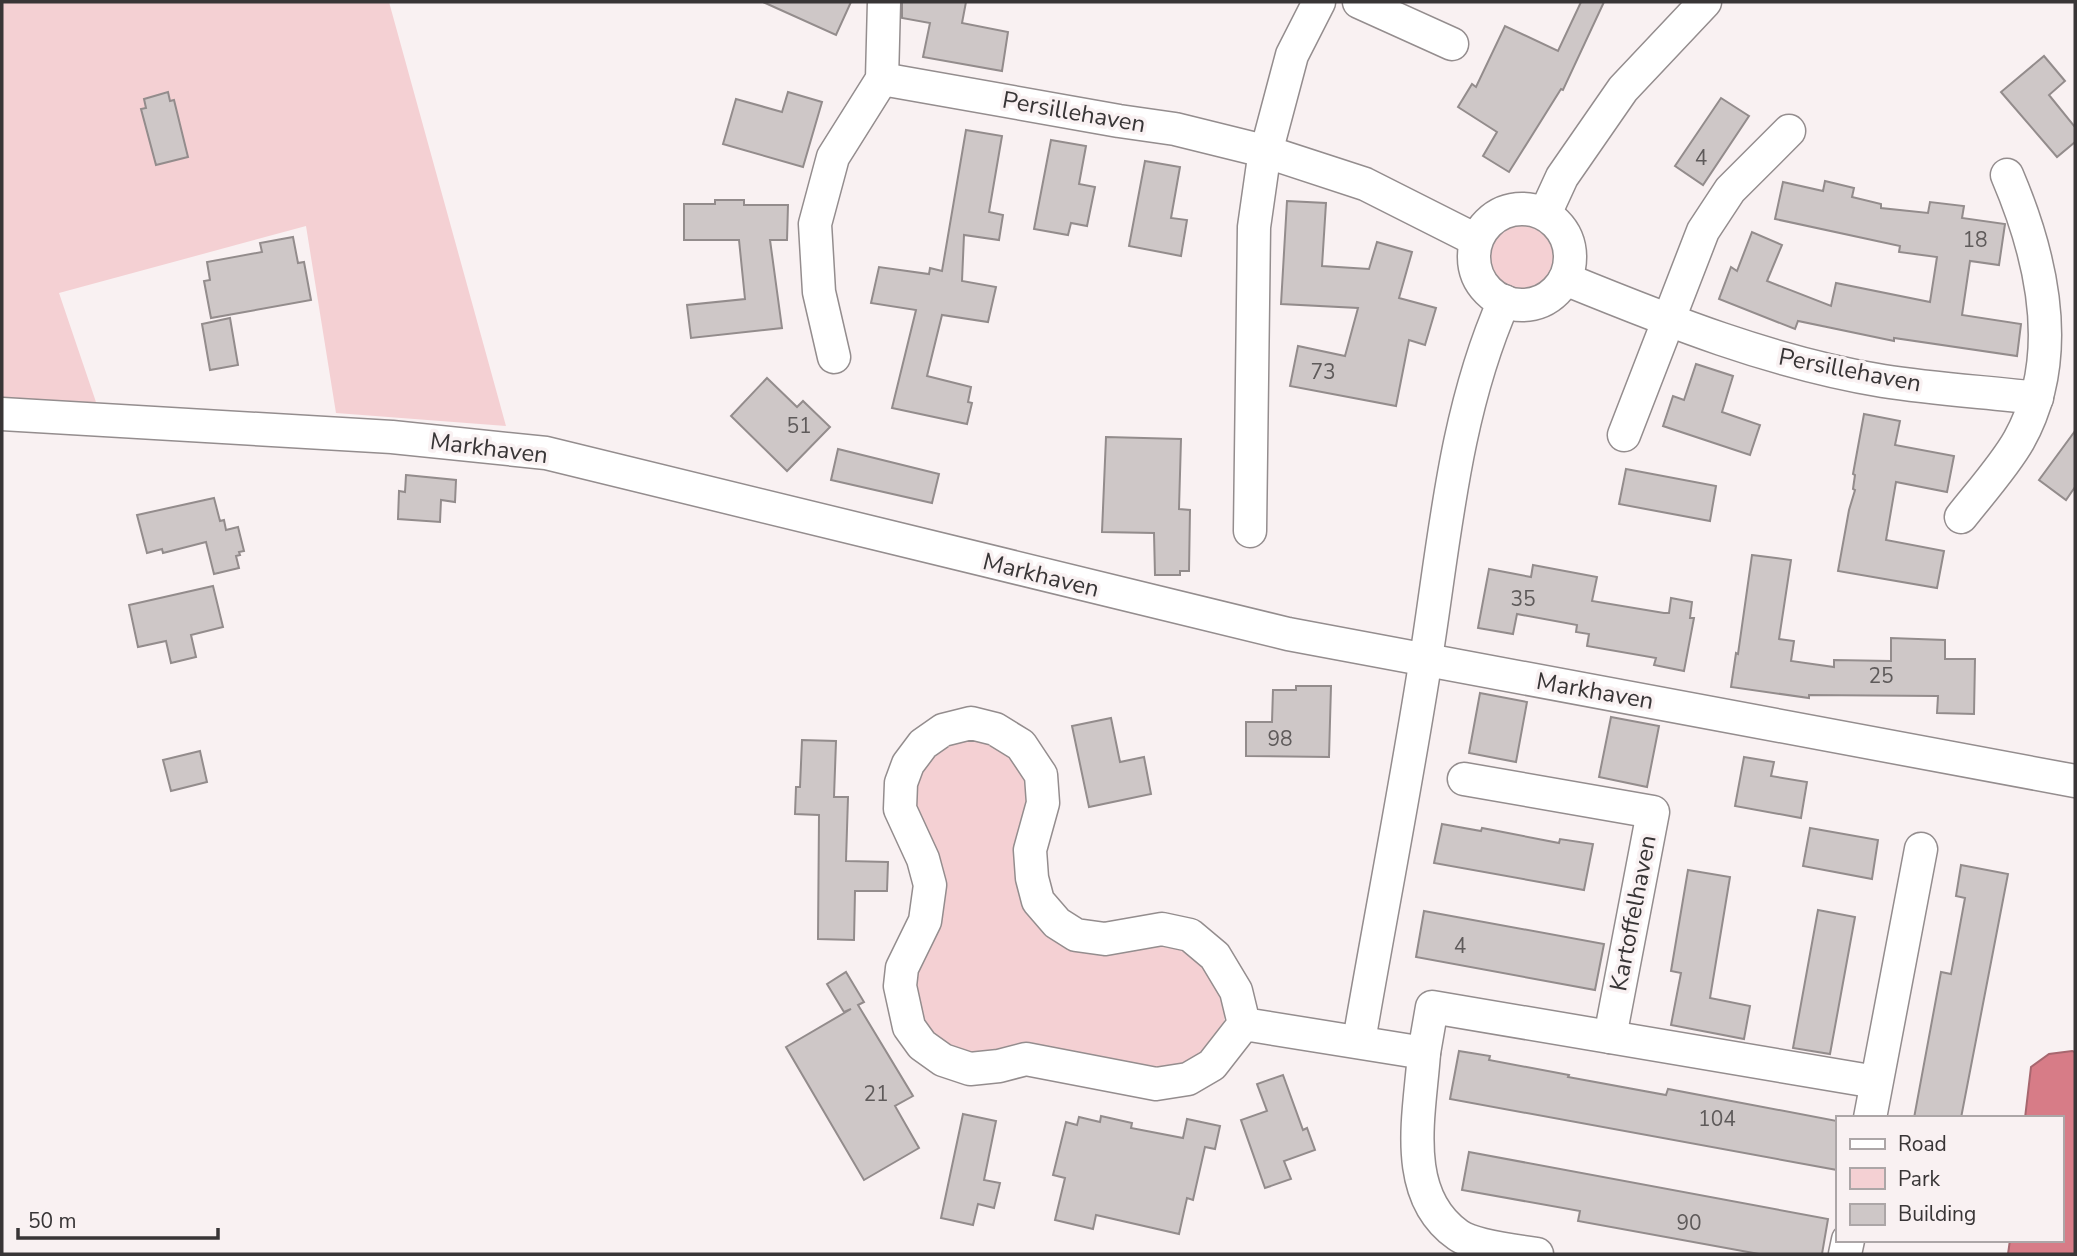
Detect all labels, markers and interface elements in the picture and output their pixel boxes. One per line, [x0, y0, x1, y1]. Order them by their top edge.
street label: Persillehaven [1000, 84, 1148, 140]
house number: 4 [1695, 144, 1707, 172]
house number: 18 [1962, 226, 1988, 254]
street label: Persillehaven [1776, 340, 1924, 400]
house number: 73 [1310, 358, 1336, 386]
house number: 51 [786, 412, 812, 440]
street label: Markhaven [428, 425, 550, 471]
street label: Markhaven [980, 545, 1102, 605]
house number: 35 [1510, 585, 1536, 613]
house number: 25 [1868, 662, 1894, 690]
street label: Markhaven [1534, 665, 1656, 717]
house number: 98 [1267, 725, 1293, 753]
street label: Kartoffelhaven [1602, 832, 1664, 994]
house number: 4 [1454, 932, 1466, 960]
house number: 21 [863, 1080, 889, 1108]
house number: 104 [1698, 1105, 1736, 1133]
legend [1836, 1116, 2063, 1242]
text: Road [1898, 1130, 1947, 1158]
text: Park [1898, 1165, 1940, 1193]
scale bar [18, 1196, 217, 1240]
text: Building [1898, 1200, 1976, 1228]
text: 50 m [28, 1207, 77, 1235]
house number: 90 [1676, 1209, 1702, 1237]

